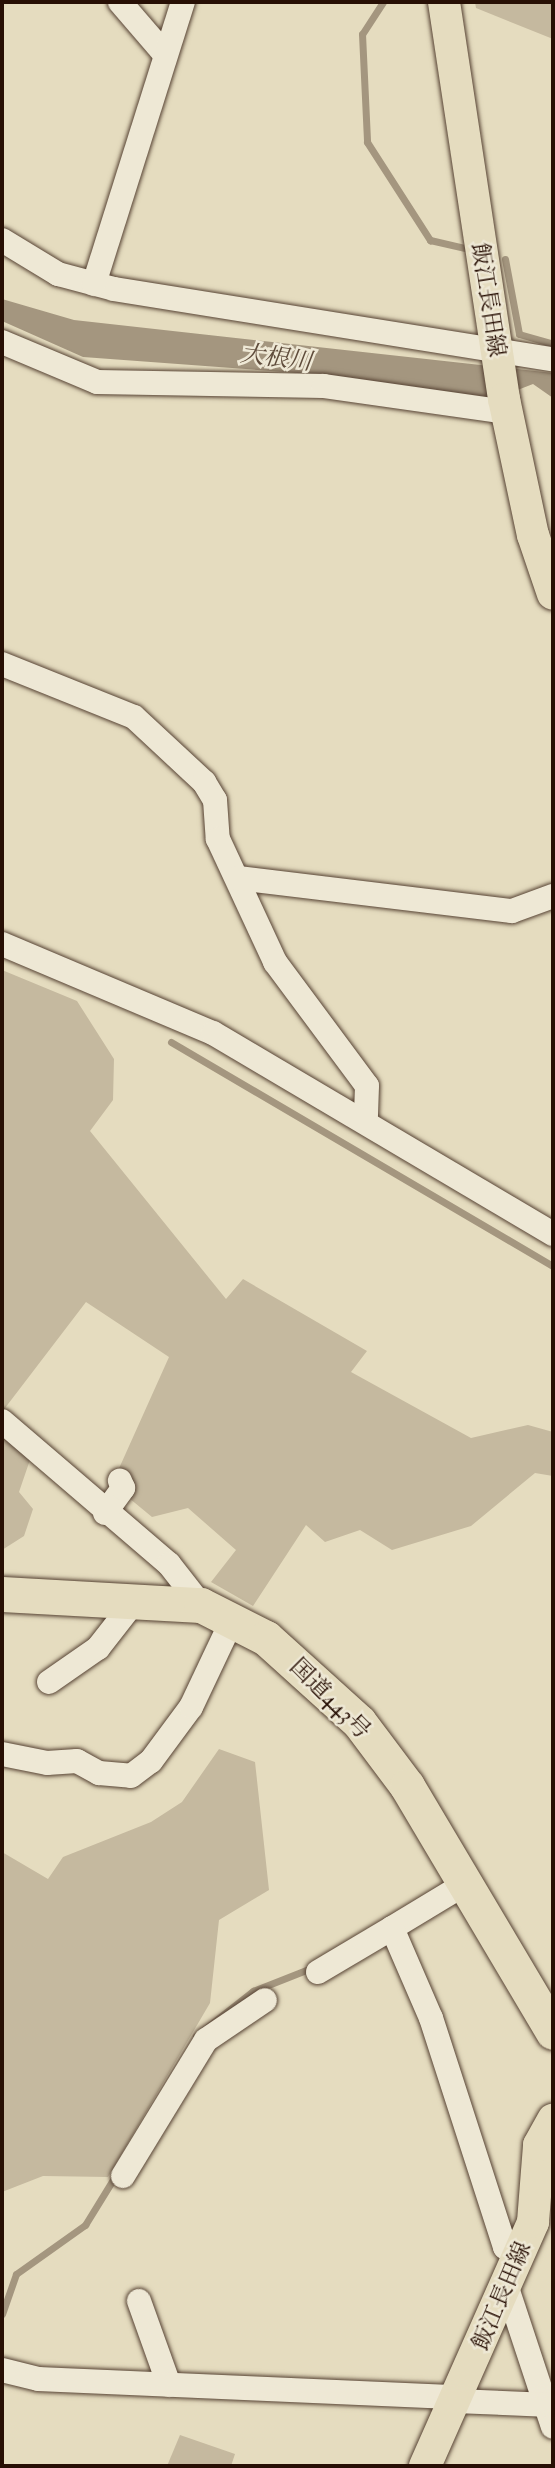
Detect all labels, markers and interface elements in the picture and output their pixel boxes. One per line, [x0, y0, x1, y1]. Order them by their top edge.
street label: 飯江長田線 [465, 241, 511, 359]
water label: 大根川 [239, 339, 313, 377]
street label: 国道443号 [284, 1653, 376, 1745]
street label: 飯江長田線 [467, 2238, 537, 2354]

